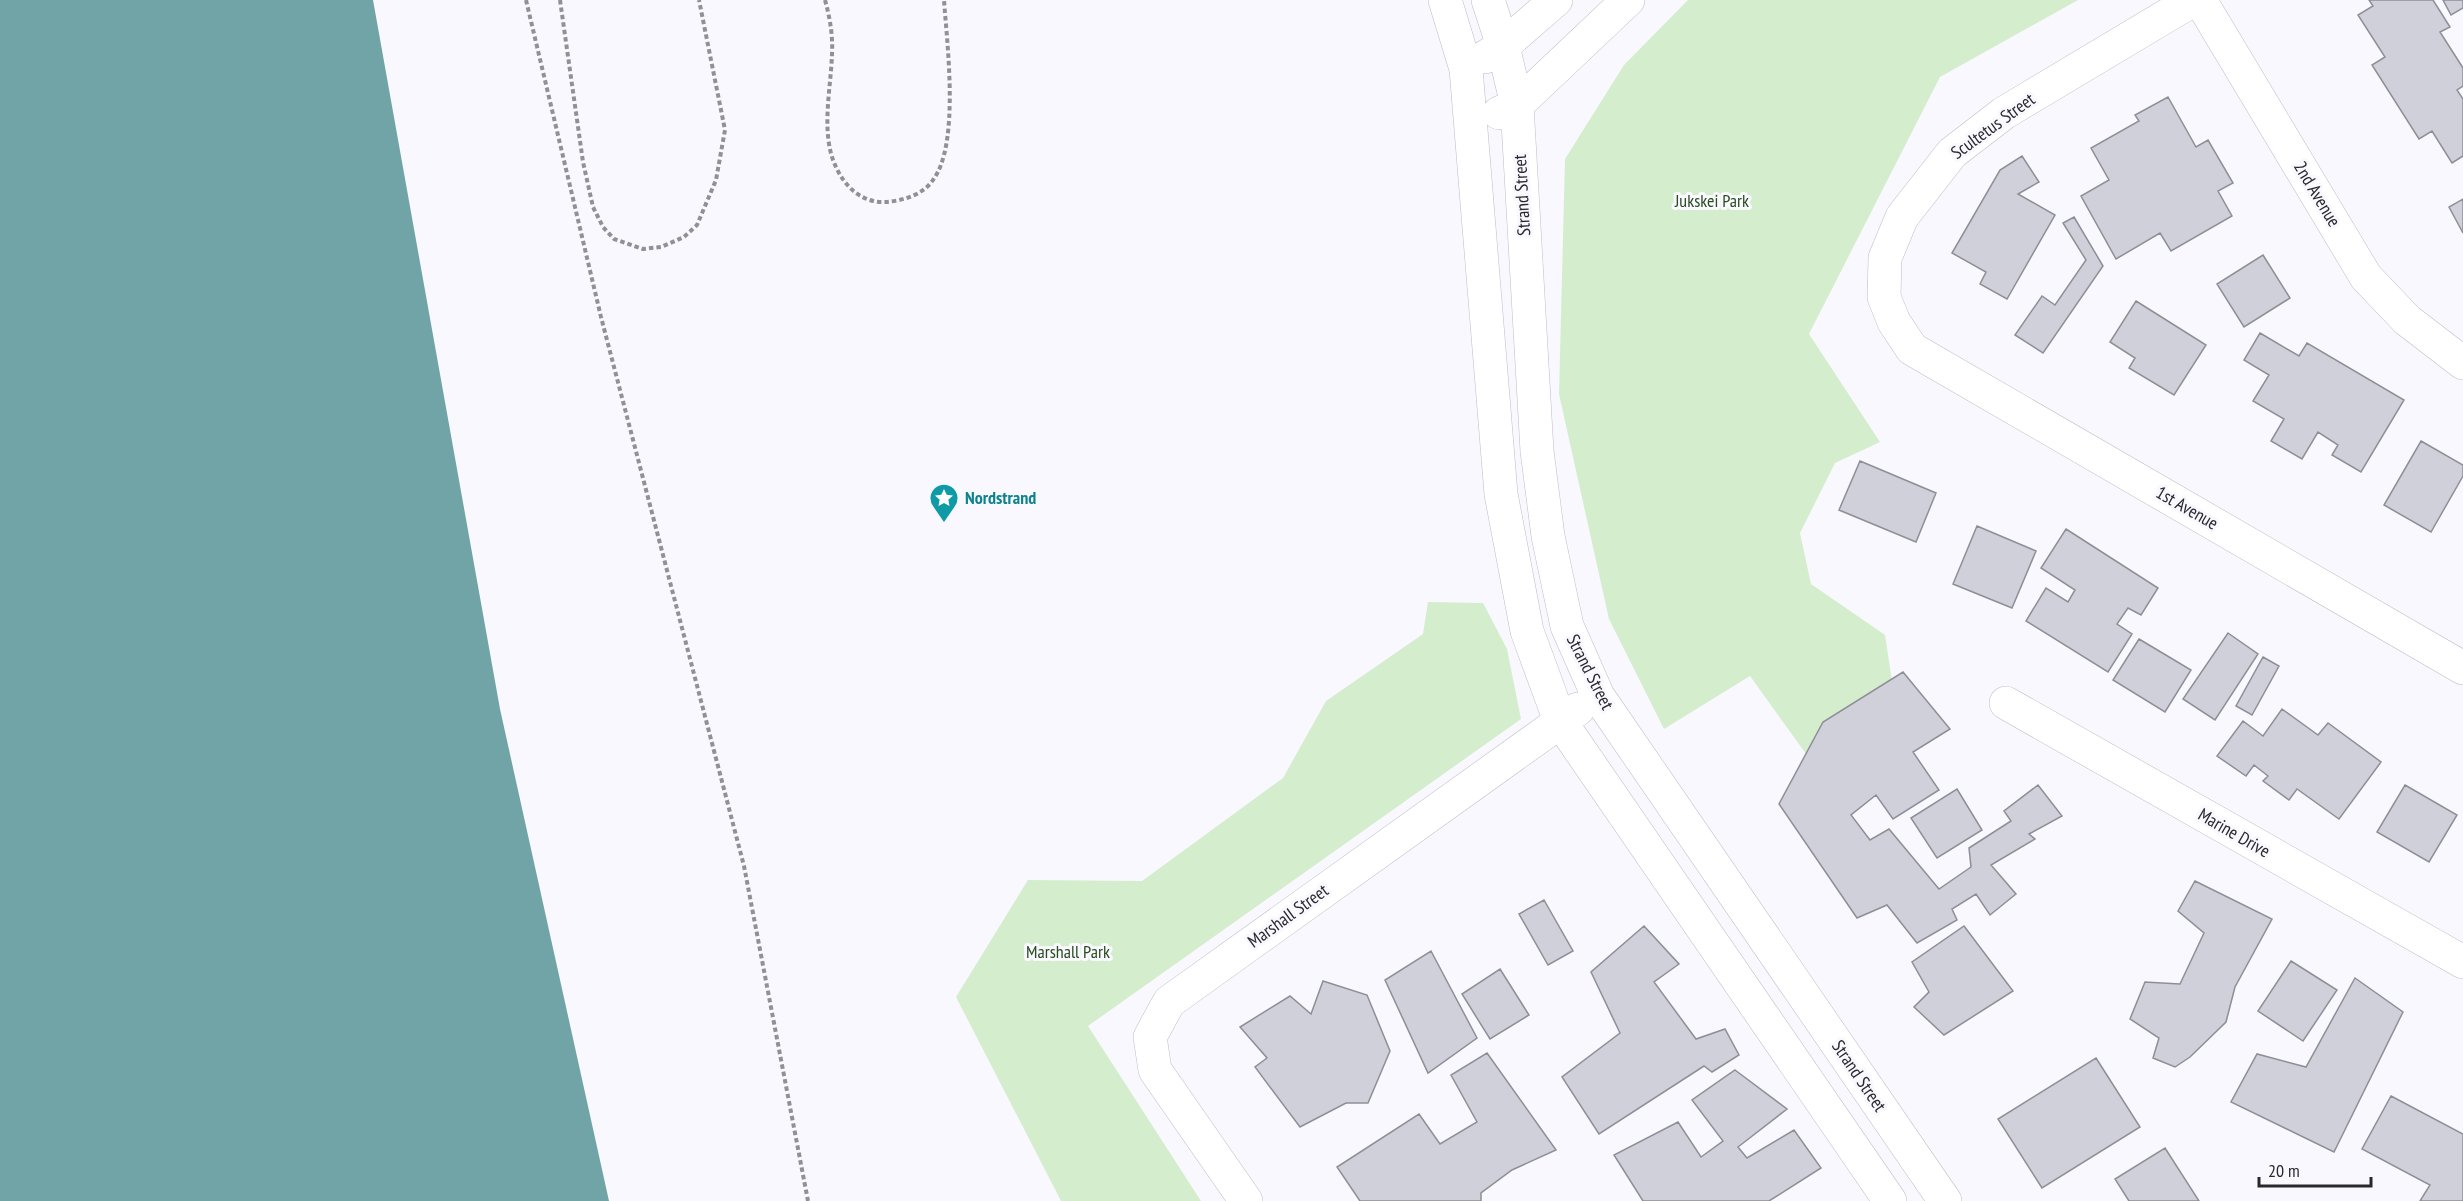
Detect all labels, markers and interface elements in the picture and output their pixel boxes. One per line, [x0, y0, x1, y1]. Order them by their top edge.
street label: Scultetus Street [1946, 87, 2039, 164]
street label: Strand Street [1508, 154, 1535, 236]
street label: 2nd Avenue [2289, 157, 2346, 231]
park label: Jukskei Park [1674, 189, 1749, 212]
street label: 1st Avenue [2152, 481, 2222, 535]
place icon: Nordstrand [928, 482, 960, 524]
place label: Nordstrand [965, 486, 1036, 509]
street label: Strand Street [1562, 630, 1619, 713]
street label: Marine Drive [2194, 803, 2274, 862]
street label: Marshall Street [1243, 879, 1333, 953]
park label: Marshall Park [1026, 940, 1110, 963]
street label: Strand Street [1827, 1035, 1892, 1116]
scale bar [2259, 1150, 2372, 1188]
text: 20 m [2268, 1159, 2300, 1182]

